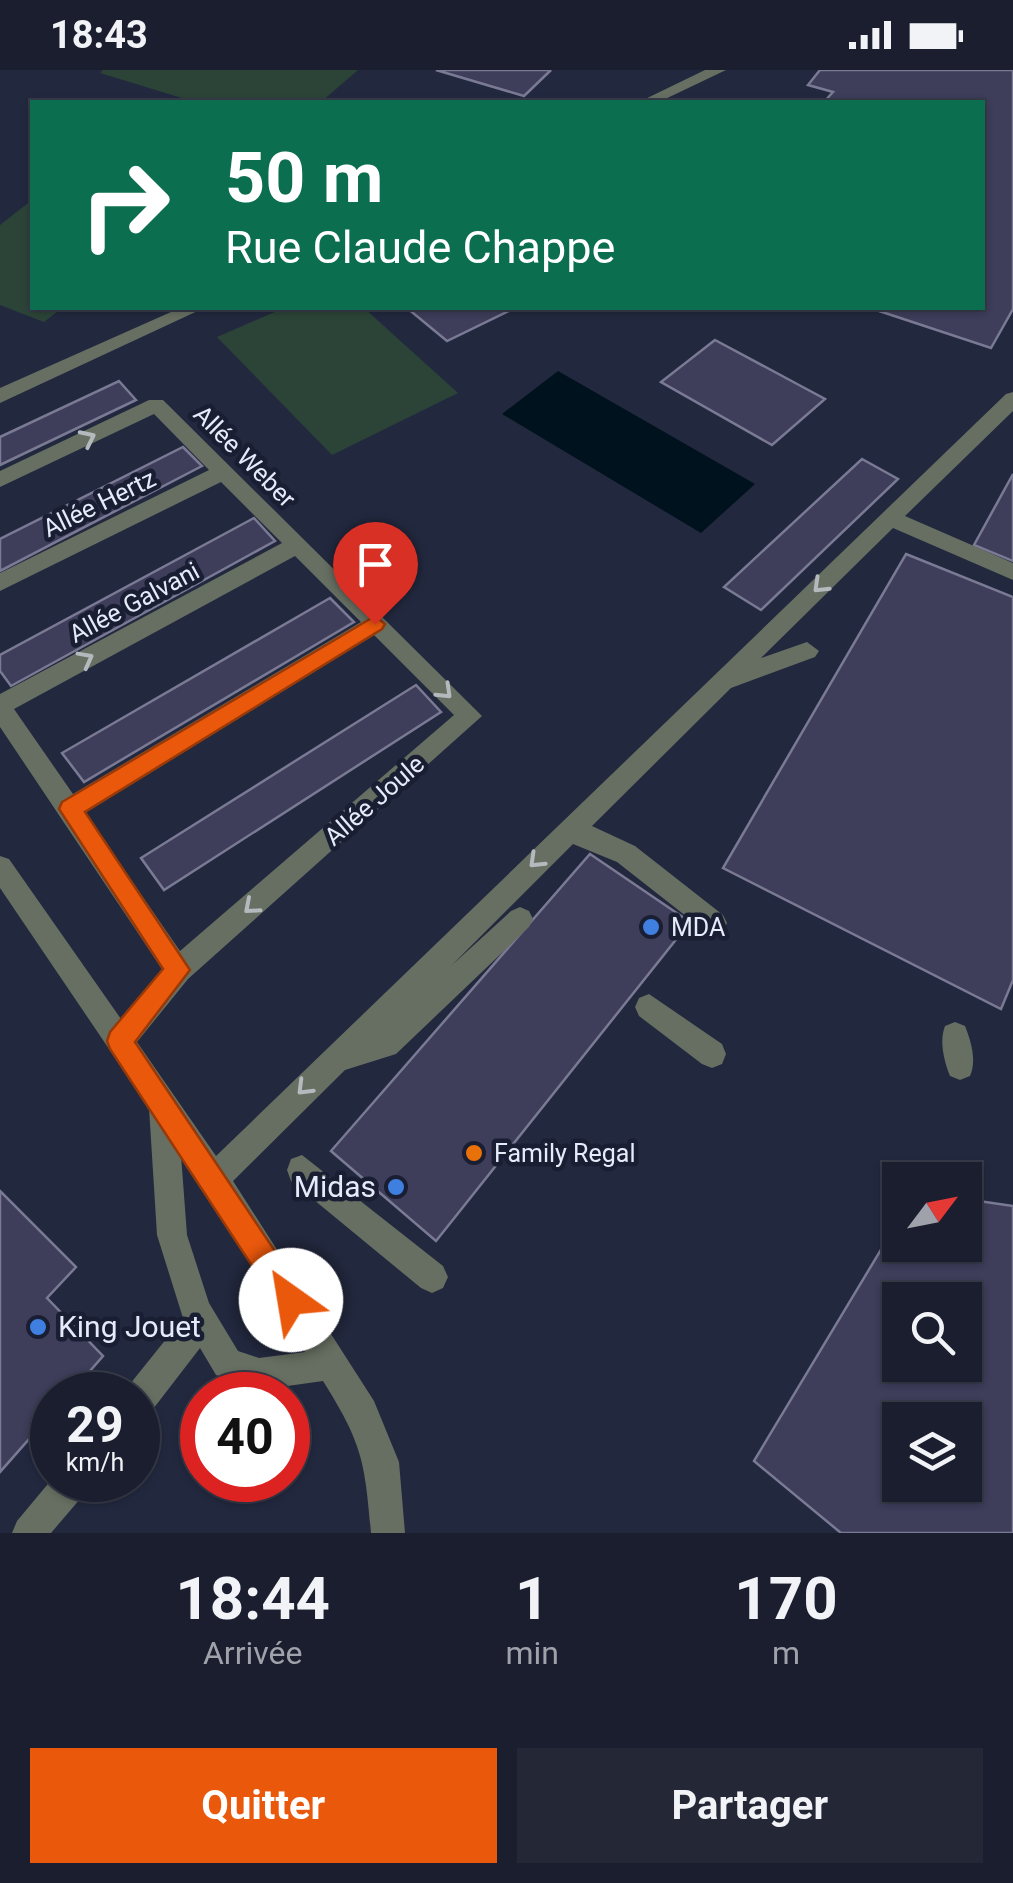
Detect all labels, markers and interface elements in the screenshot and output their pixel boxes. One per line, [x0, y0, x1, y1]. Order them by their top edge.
text: 18:43 [50, 13, 148, 57]
text: 50 m [225, 137, 383, 219]
icon: right [60, 140, 190, 270]
text: Rue Claude Chappe [225, 221, 615, 274]
street label: Allée Weber [188, 399, 302, 514]
one-way arrow [78, 430, 96, 450]
street label: Allée Hertz [38, 464, 160, 543]
pin [333, 522, 418, 625]
icon: arrive [348, 537, 403, 592]
street label: Allée Galvani [64, 556, 204, 649]
one-way arrow [813, 574, 832, 592]
one-way arrow [75, 652, 93, 671]
one-way arrow [433, 680, 451, 698]
street label: Allée Joule [319, 749, 430, 851]
one-way arrow [530, 849, 548, 867]
one-way arrow [244, 895, 263, 913]
place label: MDA [671, 913, 725, 942]
marker: MDA [640, 916, 662, 938]
one-way arrow [297, 1076, 315, 1094]
place label: Family Regal [494, 1139, 636, 1168]
marker: Family Regal [463, 1142, 485, 1164]
north arrow [882, 1162, 982, 1262]
map controls [882, 1162, 982, 1502]
place label: Midas [294, 1169, 376, 1204]
marker: Midas [385, 1176, 407, 1198]
position arrow [239, 1248, 343, 1352]
button: search [882, 1282, 982, 1382]
place label: King Jouet [58, 1309, 201, 1344]
marker: King Jouet [27, 1316, 49, 1338]
speed limit sign: 40 [180, 1372, 310, 1502]
text: 29 [66, 1396, 124, 1454]
button: layers [882, 1402, 982, 1502]
text: km/h [66, 1448, 124, 1477]
text: 18:44 [175, 1563, 330, 1634]
text: 1 [515, 1563, 549, 1634]
text: 170 [734, 1563, 838, 1634]
text: Arrivée [203, 1634, 302, 1672]
text: min [505, 1634, 559, 1672]
text: m [772, 1634, 800, 1672]
button: Quitter [30, 1748, 497, 1863]
button: Partager [517, 1748, 983, 1863]

